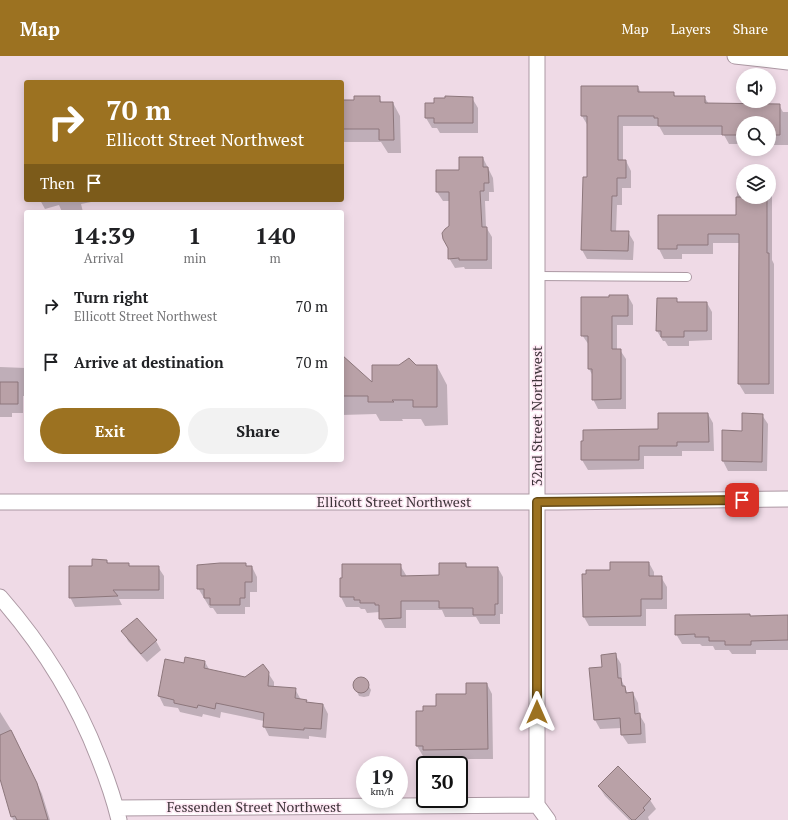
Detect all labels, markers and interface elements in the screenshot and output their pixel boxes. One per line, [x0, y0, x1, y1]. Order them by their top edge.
text: Map [20, 16, 60, 41]
text: Map [622, 19, 649, 38]
text: Layers [671, 19, 711, 38]
text: Share [733, 19, 768, 38]
map controls [736, 68, 776, 204]
button: sound [736, 68, 776, 108]
text: 70 m [106, 91, 171, 128]
icon: right [40, 96, 92, 148]
button: search [736, 116, 776, 156]
text: Ellicott Street Northwest [106, 127, 304, 151]
button: layers [736, 164, 776, 204]
icon: arrive [83, 172, 105, 194]
text: Then [40, 173, 75, 193]
text: 14:39 [72, 219, 135, 251]
text: 1 [188, 219, 202, 251]
text: 140 [255, 219, 295, 251]
text: Arrival [84, 249, 124, 267]
text: min [183, 249, 206, 267]
text: m [270, 249, 281, 267]
text: Turn right [74, 287, 149, 307]
icon: right [40, 295, 62, 317]
text: 70 m [295, 296, 328, 316]
text: Ellicott Street Northwest [74, 307, 217, 325]
street label: 32nd Street Northwest [527, 345, 546, 486]
icon: arrive [40, 351, 62, 373]
text: Arrive at destination [74, 352, 224, 372]
text: 70 m [295, 352, 328, 372]
button: Exit [40, 408, 180, 454]
button: Share [188, 408, 328, 454]
pin [725, 483, 759, 517]
icon: arrive [731, 489, 753, 511]
street label: Ellicott Street Northwest [317, 492, 472, 511]
position arrow [516, 691, 558, 733]
speed limit sign: 30 [416, 756, 468, 808]
text: 19 [371, 763, 393, 790]
text: km/h [370, 785, 394, 798]
street label: Fessenden Street Northwest [167, 797, 342, 816]

